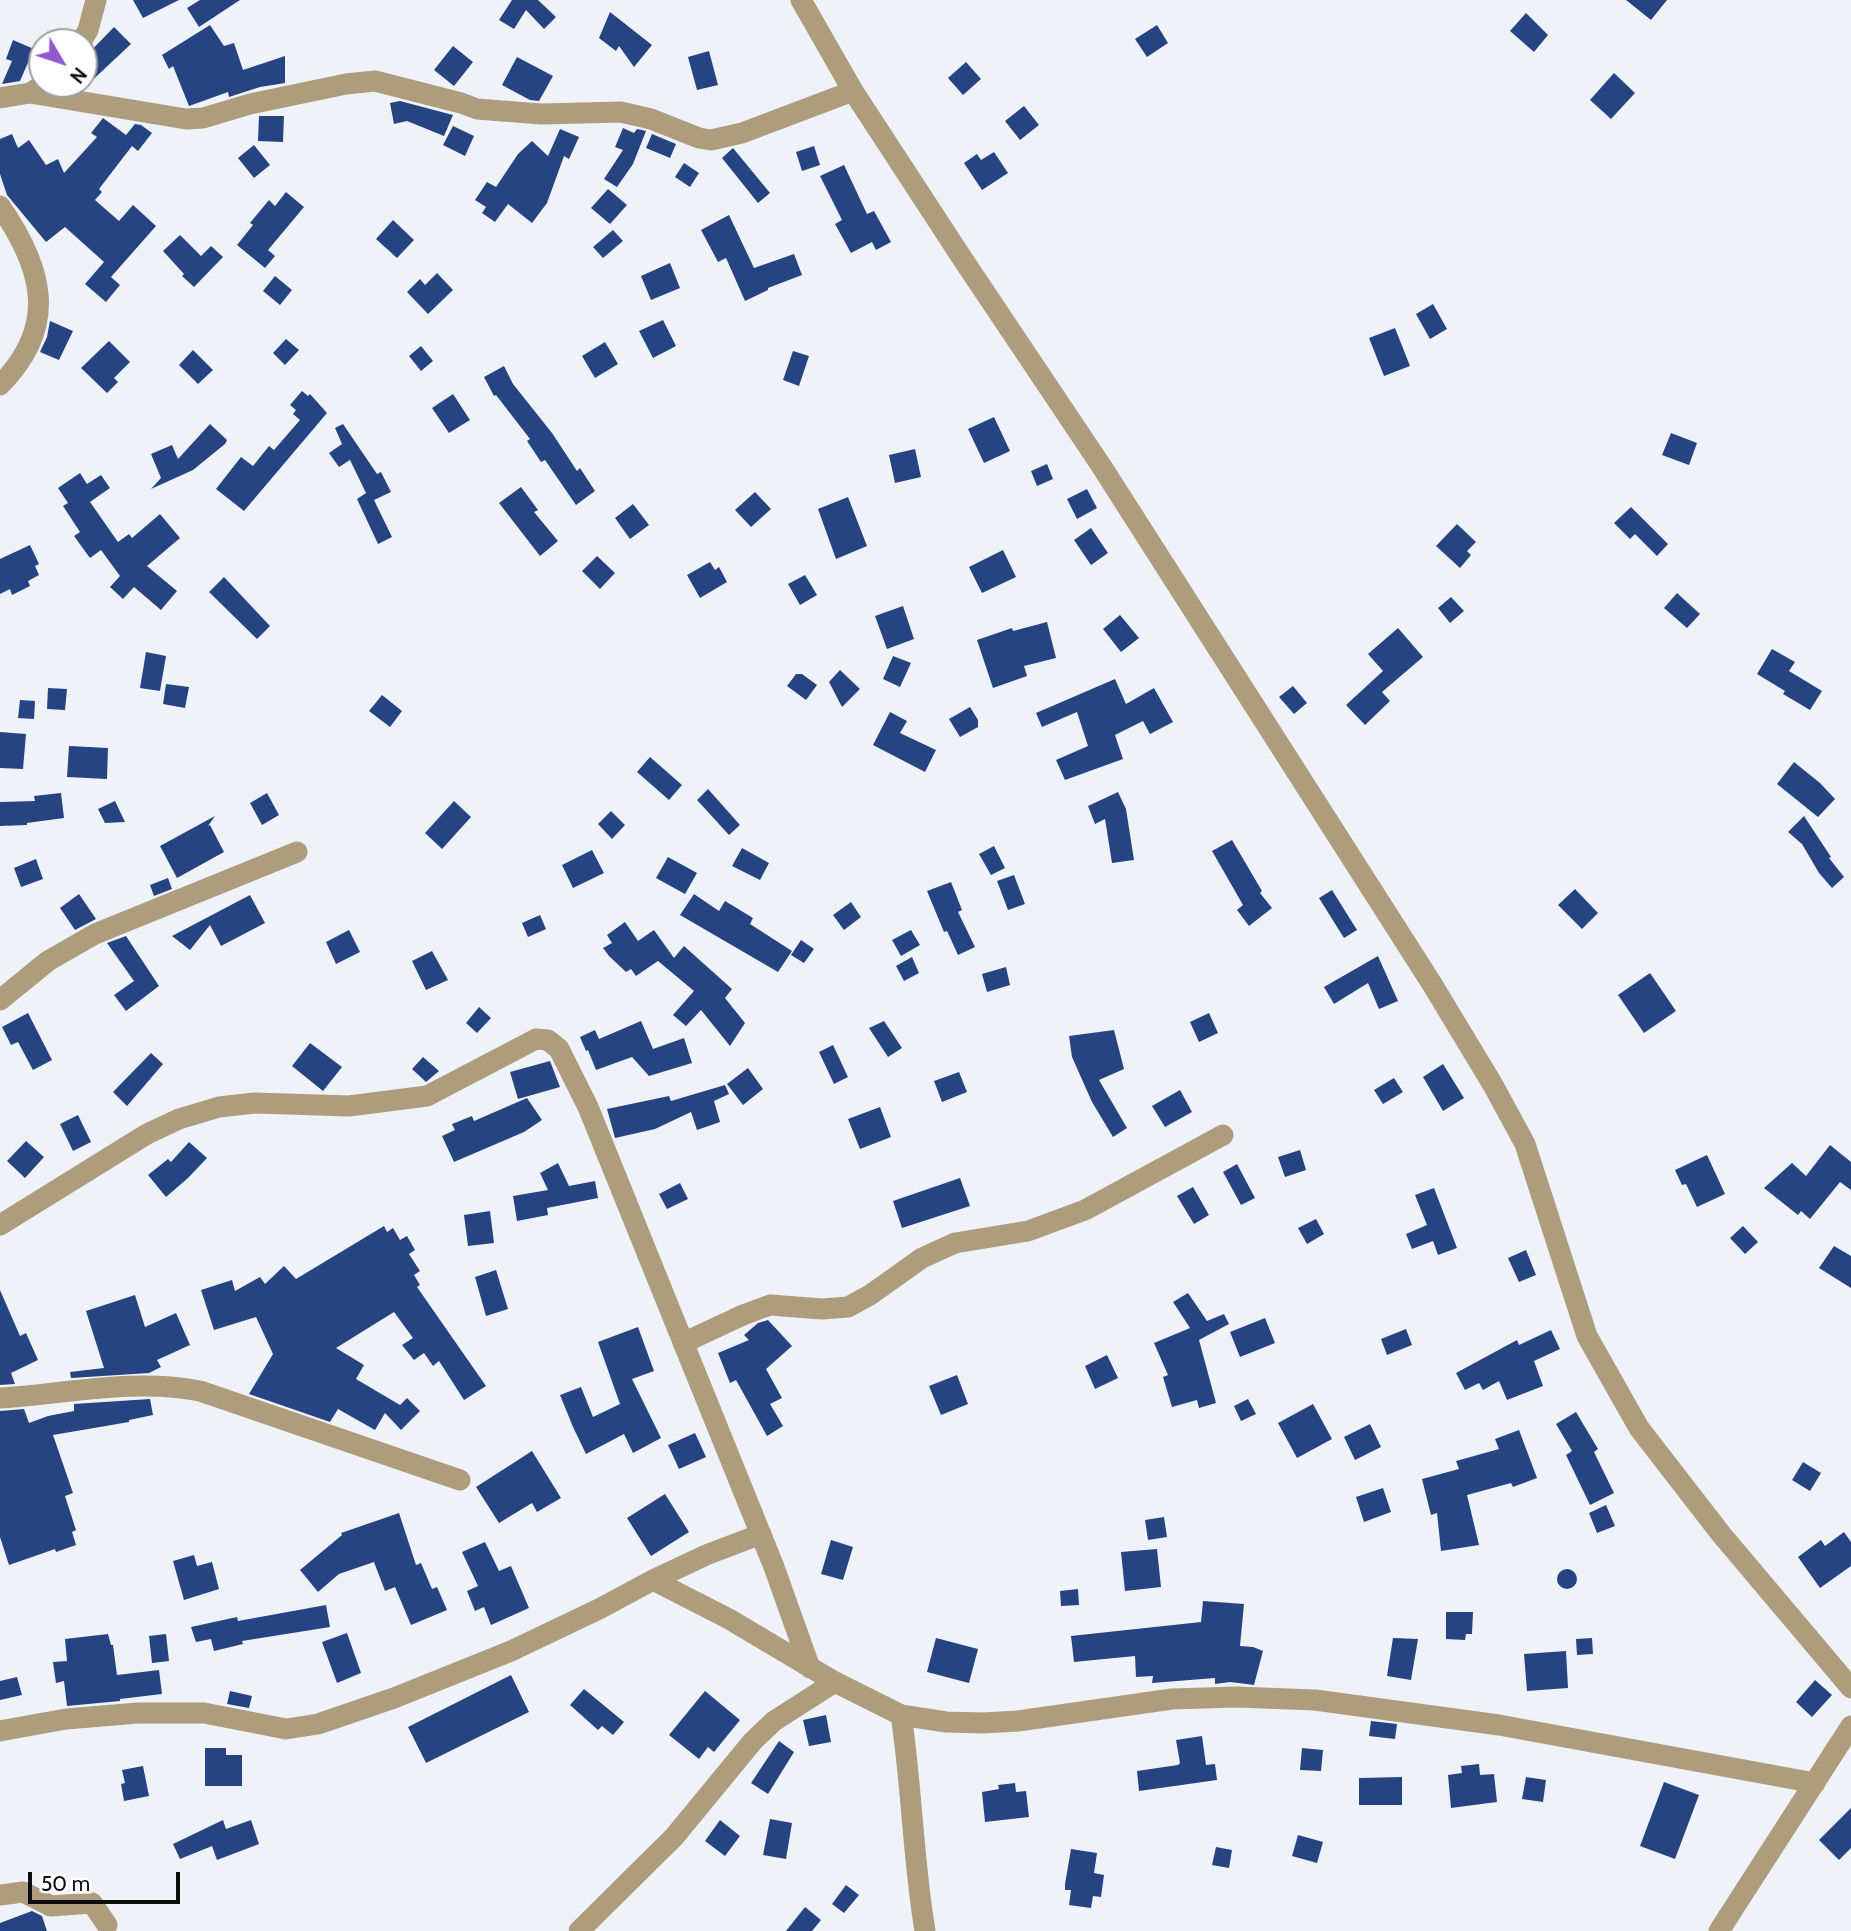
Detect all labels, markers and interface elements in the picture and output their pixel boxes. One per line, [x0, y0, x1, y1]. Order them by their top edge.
north arrow [28, 28, 98, 98]
text: N [65, 63, 91, 88]
scale bar [32, 1857, 184, 1901]
text: 50 m [41, 1871, 90, 1896]

